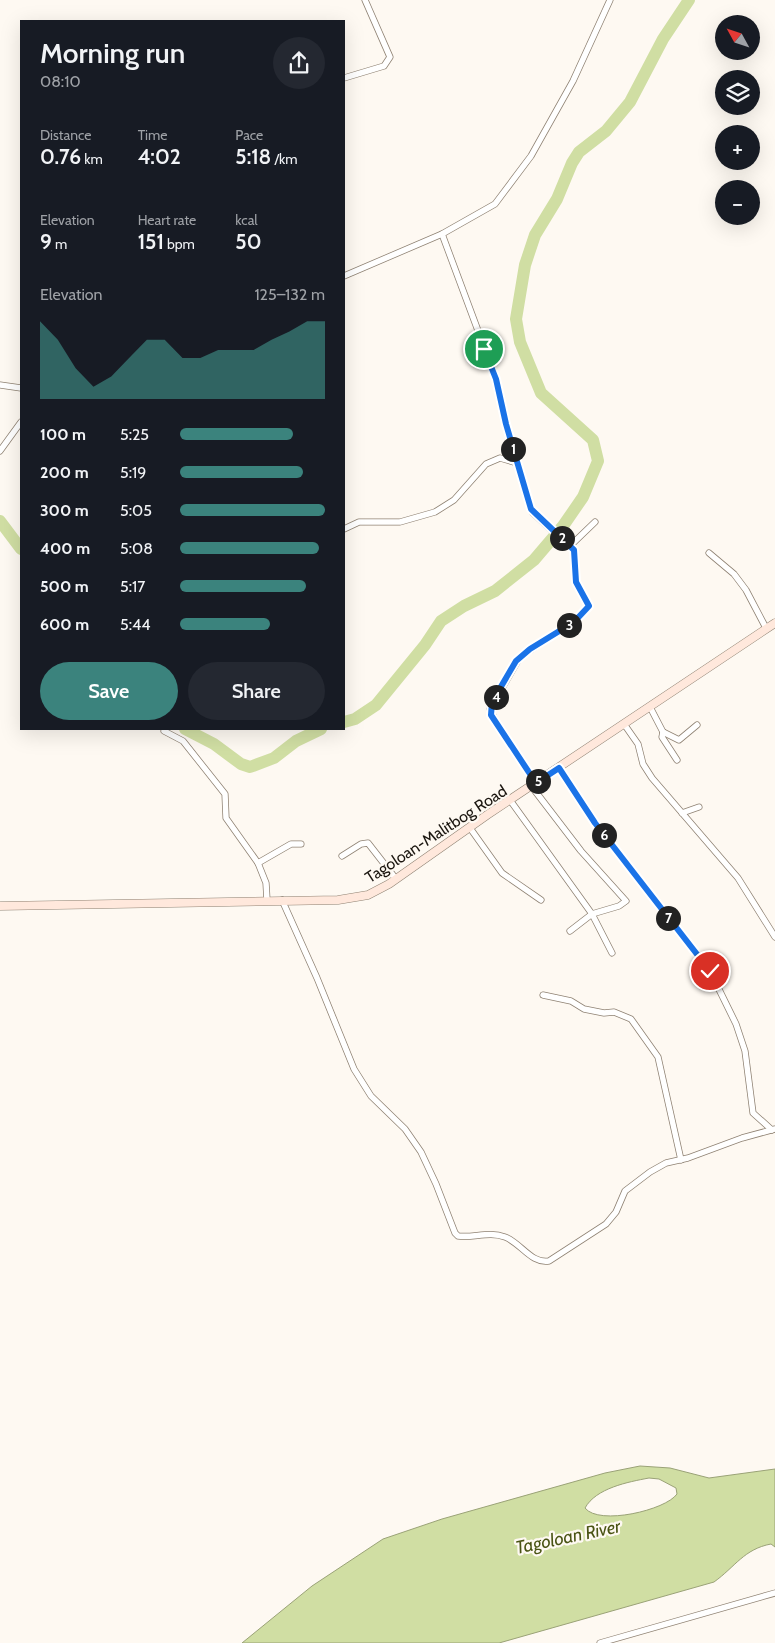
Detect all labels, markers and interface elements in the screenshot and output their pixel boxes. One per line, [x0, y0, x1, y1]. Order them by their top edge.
north arrow [715, 15, 760, 60]
map controls [715, 15, 760, 225]
text: Morning run [40, 36, 185, 70]
button: share [273, 37, 325, 89]
button: layers [715, 70, 760, 115]
text: 08:10 [40, 72, 81, 91]
button: + [715, 125, 760, 170]
text: Distance [40, 126, 92, 144]
text: Time [138, 126, 167, 144]
text: Pace [235, 126, 263, 144]
text: 0.76 [40, 144, 81, 169]
text: 4:02 [138, 144, 181, 169]
text: 5:18 [235, 144, 271, 169]
text: km [81, 150, 103, 168]
text: /km [271, 150, 298, 168]
button: − [715, 180, 760, 225]
text: Elevation [40, 211, 95, 229]
text: Heart rate [138, 211, 196, 229]
text: kcal [235, 211, 258, 229]
text: 9 [40, 229, 52, 254]
text: 151 [138, 229, 164, 254]
text: 50 [235, 229, 261, 254]
text: m [52, 235, 67, 253]
text: bpm [164, 235, 195, 253]
text: Elevation [40, 285, 103, 304]
text: 125–132 m [254, 285, 325, 304]
pin [463, 328, 505, 370]
icon: arrive [470, 335, 498, 363]
text: 100 m [40, 425, 86, 444]
text: 5:25 [120, 425, 149, 444]
pin: 1 [500, 436, 526, 462]
text: 1 [511, 440, 516, 458]
text: 200 m [40, 463, 89, 482]
text: 5:19 [120, 463, 146, 482]
text: 300 m [40, 501, 89, 520]
text: 5:05 [120, 501, 152, 520]
pin: 2 [550, 526, 574, 550]
text: 2 [559, 529, 566, 547]
text: 400 m [40, 539, 90, 558]
text: 5:08 [120, 539, 153, 558]
text: 500 m [40, 577, 89, 596]
text: 5:17 [120, 577, 145, 596]
pin: 3 [556, 612, 582, 638]
text: 600 m [40, 615, 89, 634]
text: 5:44 [120, 615, 150, 634]
text: 3 [566, 616, 573, 634]
button: Save [40, 662, 178, 720]
button: Share [188, 662, 325, 720]
pin: 4 [484, 684, 508, 710]
text: 4 [492, 688, 501, 706]
pin: 5 [526, 768, 550, 794]
text: 5 [535, 772, 542, 790]
street label: Tagoloan-Malitbog Road [362, 781, 510, 887]
pin: 6 [592, 822, 616, 848]
text: 6 [601, 826, 608, 844]
pin: 7 [656, 906, 680, 930]
text: 7 [665, 909, 672, 927]
pin [689, 950, 731, 992]
icon: check [696, 957, 724, 985]
water label: Tagoloan River [514, 1515, 624, 1559]

